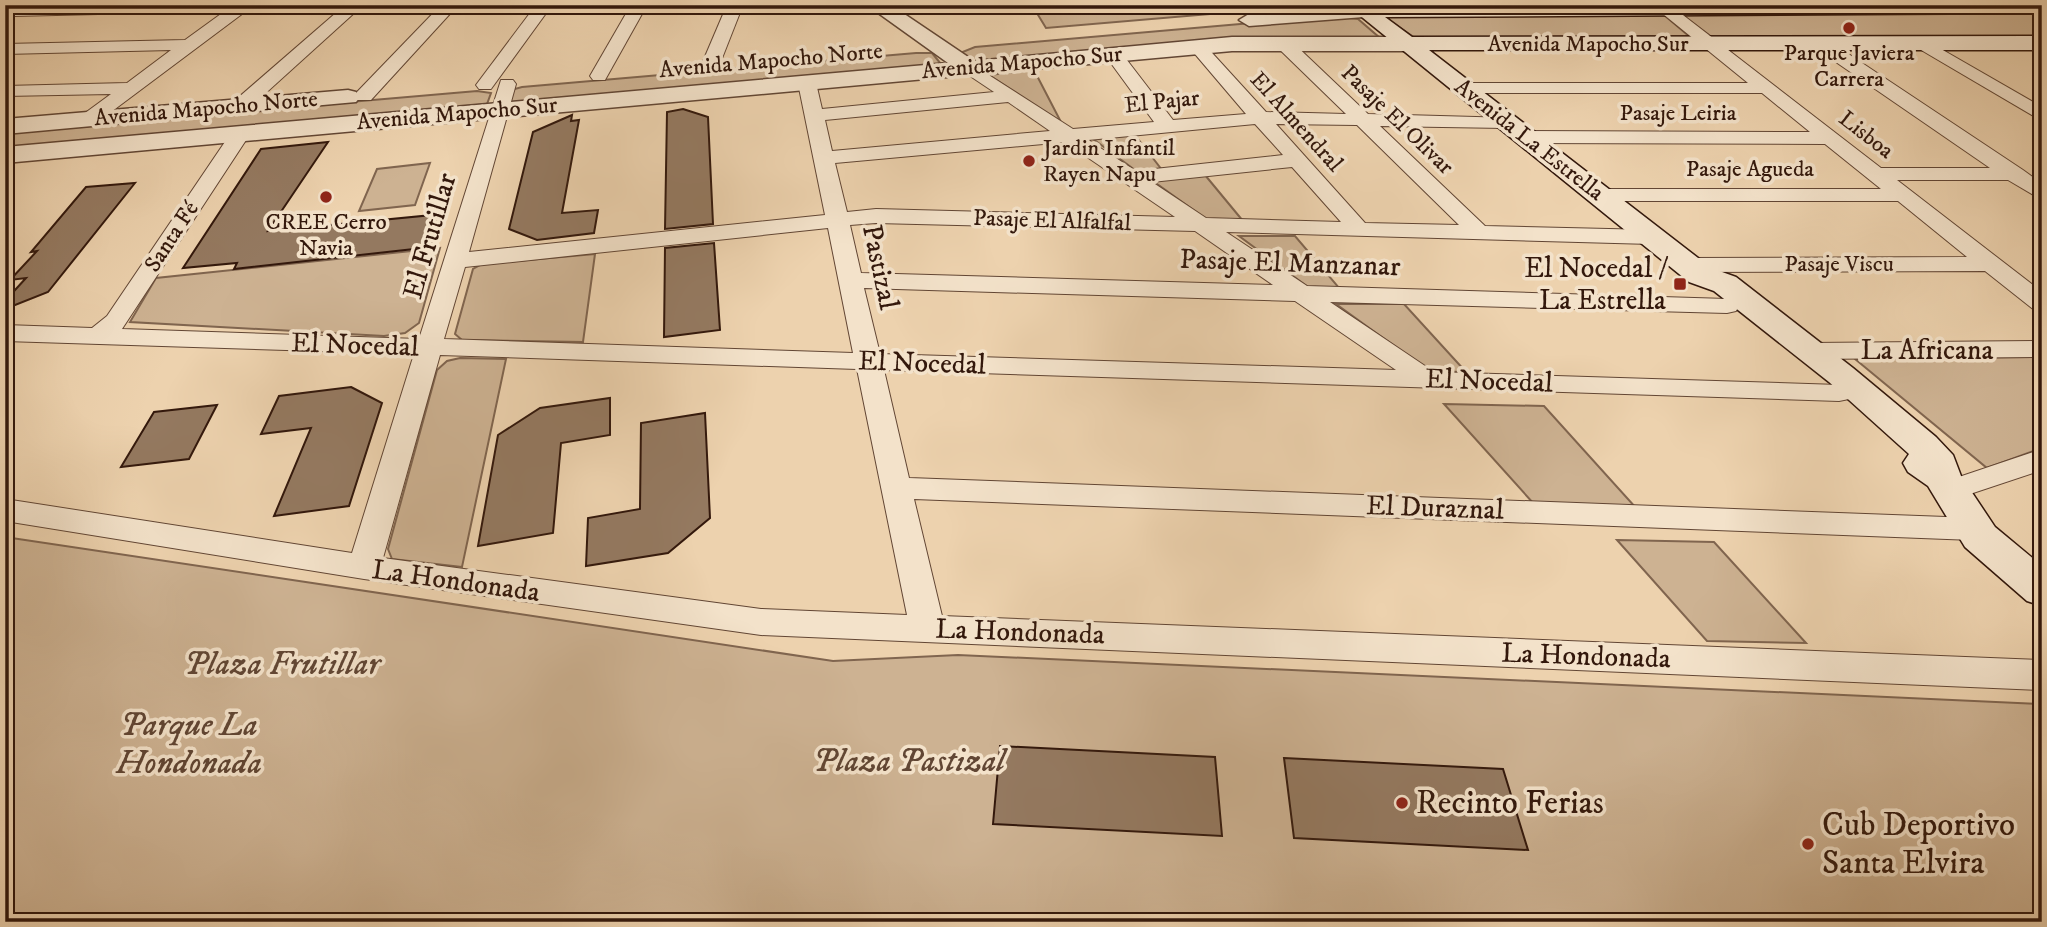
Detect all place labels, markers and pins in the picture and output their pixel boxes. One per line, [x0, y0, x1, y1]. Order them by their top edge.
marker: Parque Javiera Carrera [1841, 20, 1857, 36]
place label: Parque Javiera Carrera [1784, 39, 1915, 94]
place label: Jardin Infantil Rayen Napu [1041, 134, 1175, 189]
marker: Jardin Infantil Rayen Napu [1021, 153, 1037, 169]
marker: CREE Cerro Navia [318, 189, 334, 205]
place label: CREE Cerro Navia [265, 208, 387, 263]
place label: El Nocedal / La Estrella [1524, 251, 1668, 318]
marker: El Nocedal / La Estrella [1672, 276, 1688, 292]
place label: Recinto Ferias [1416, 783, 1604, 824]
marker: Recinto Ferias [1394, 795, 1410, 811]
place label: Cub Deportivo Santa Elvira [1822, 805, 2015, 884]
marker: Cub Deportivo Santa Elvira [1800, 836, 1816, 852]

